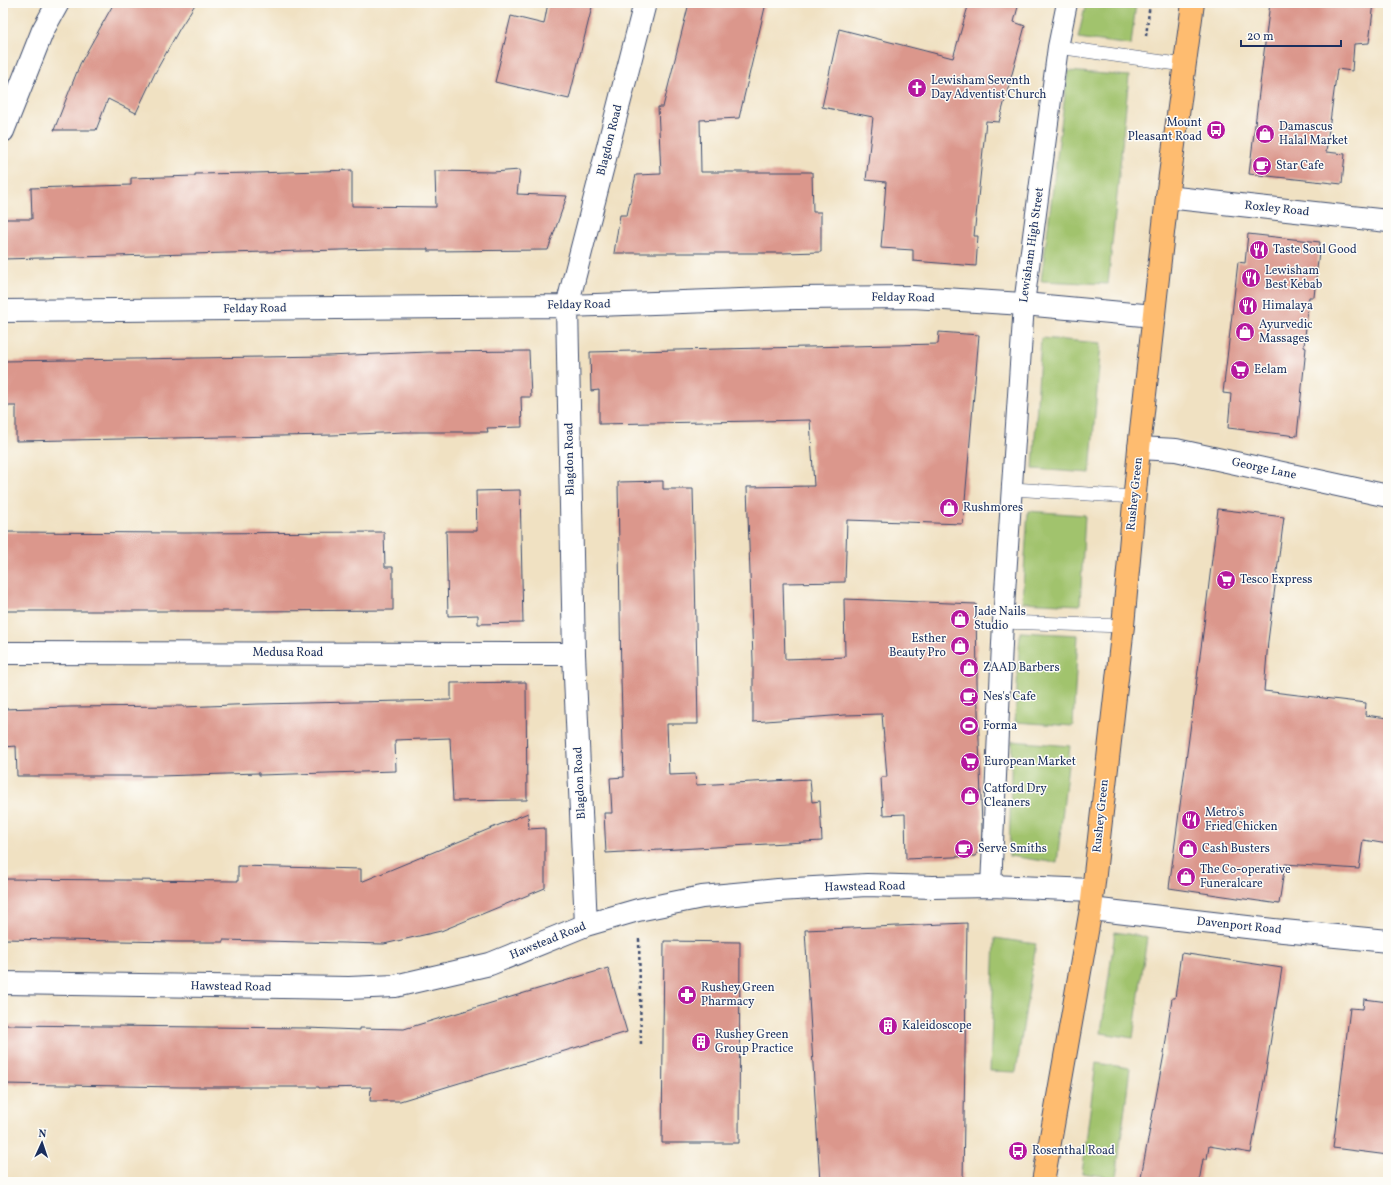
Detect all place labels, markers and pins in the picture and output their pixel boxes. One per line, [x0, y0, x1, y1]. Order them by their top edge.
place label: Lewisham Seventh Day Adventist Church [931, 73, 1047, 103]
church icon: Lewisham Seventh Day Adventist Church [906, 77, 928, 99]
place label: Mount Pleasant Road [1128, 115, 1202, 145]
bus stop icon: Mount Pleasant Road [1205, 119, 1227, 141]
place label: Damascus Halal Market [1279, 119, 1348, 149]
shop icon: Damascus Halal Market [1254, 123, 1276, 145]
cafe icon: Star Cafe [1251, 155, 1273, 177]
place label: Star Cafe [1276, 158, 1324, 174]
restaurant icon: Taste Soul Good [1248, 239, 1270, 261]
place label: Taste Soul Good [1273, 242, 1357, 258]
place label: Lewisham Best Kebab [1265, 263, 1323, 293]
restaurant icon: Lewisham Best Kebab [1240, 267, 1262, 289]
restaurant icon: Himalaya [1237, 295, 1259, 317]
place label: Himalaya [1262, 298, 1313, 314]
place label: Ayurvedic Massages [1259, 317, 1313, 347]
shop icon: Ayurvedic Massages [1234, 321, 1256, 343]
supermarket icon: Eelam [1229, 359, 1251, 381]
place label: Eelam [1254, 362, 1287, 378]
shop icon: Rushmores [938, 497, 960, 519]
place label: Rushmores [963, 500, 1023, 516]
supermarket icon: Tesco Express [1215, 569, 1237, 591]
place label: Tesco Express [1240, 572, 1312, 588]
place label: Jade Nails Studio [974, 604, 1026, 634]
shop icon: Jade Nails Studio [949, 608, 971, 630]
place label: Esther Beauty Pro [889, 631, 946, 661]
shop icon: Esther Beauty Pro [949, 635, 971, 657]
shop icon: ZAAD Barbers [958, 657, 980, 679]
place label: ZAAD Barbers [983, 660, 1060, 676]
cafe icon: Nes's Cafe [958, 686, 980, 708]
place label: Nes's Cafe [983, 689, 1036, 705]
sports icon: Forma [958, 715, 980, 737]
place label: Forma [983, 718, 1017, 734]
supermarket icon: European Market [959, 751, 981, 773]
place label: European Market [984, 754, 1076, 770]
place label: Catford Dry Cleaners [984, 781, 1047, 811]
shop icon: Catford Dry Cleaners [959, 785, 981, 807]
place label: Metro's Fried Chicken [1205, 805, 1278, 835]
restaurant icon: Metro's Fried Chicken [1180, 809, 1202, 831]
cafe icon: Serve Smiths [953, 838, 975, 860]
shop icon: Cash Busters [1177, 838, 1199, 860]
place label: Serve Smiths [978, 841, 1047, 857]
place label: Cash Busters [1202, 841, 1270, 857]
place label: The Co-operative Funeralcare [1200, 862, 1291, 892]
shop icon: The Co-operative Funeralcare [1175, 866, 1197, 888]
place label: Rushey Green Pharmacy [701, 980, 775, 1010]
pharmacy icon: Rushey Green Pharmacy [676, 984, 698, 1006]
building icon: Kaleidoscope [877, 1015, 899, 1037]
place label: Kaleidoscope [902, 1018, 972, 1034]
place label: Rushey Green Group Practice [715, 1027, 794, 1057]
building icon: Rushey Green Group Practice [690, 1031, 712, 1053]
bus stop icon: Rosenthal Road [1007, 1140, 1029, 1162]
place label: Rosenthal Road [1032, 1143, 1115, 1159]

